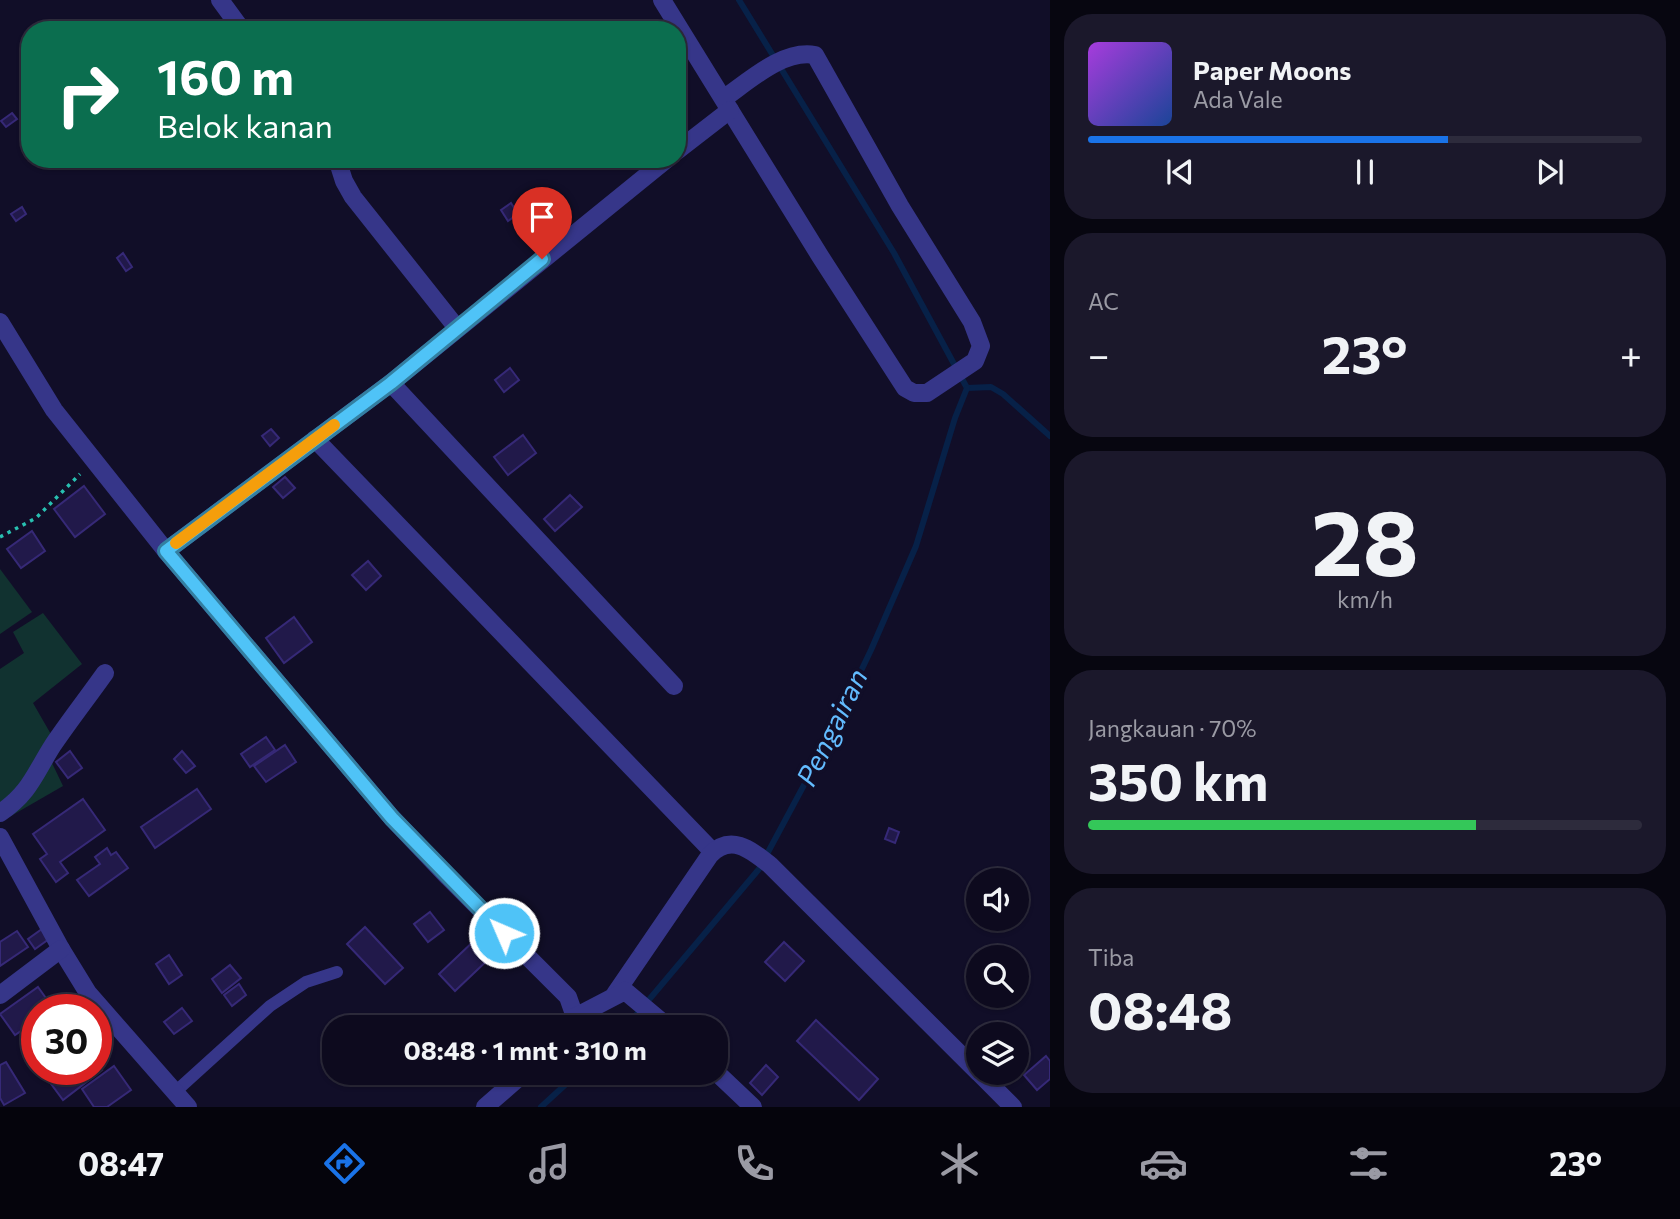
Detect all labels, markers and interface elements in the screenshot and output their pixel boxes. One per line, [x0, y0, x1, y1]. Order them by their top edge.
text: 160 m [157, 45, 294, 105]
icon: right [42, 49, 133, 140]
text: Paper Moons [1193, 54, 1351, 85]
text: Ada Vale [1193, 85, 1283, 113]
text: Belok kanan [157, 105, 333, 145]
icon: previous [1161, 153, 1199, 191]
icon: pause [1346, 153, 1384, 191]
icon: next [1531, 153, 1569, 191]
pin [512, 187, 572, 259]
icon: arrive [523, 198, 561, 236]
text: AC [1088, 287, 1119, 315]
text: 23° [1322, 321, 1408, 385]
text: − [1088, 330, 1110, 377]
text: + [1620, 330, 1642, 377]
text: 28 [1311, 483, 1419, 595]
text: km/h [1337, 585, 1393, 613]
water label: Pengairan [788, 663, 874, 791]
text: Jangkauan · 70% [1088, 714, 1257, 742]
text: 350 km [1088, 748, 1268, 812]
map controls [966, 868, 1029, 1085]
button: sound [966, 868, 1029, 931]
position arrow [467, 896, 541, 970]
text: Tiba [1088, 943, 1134, 971]
button: search [966, 945, 1029, 1008]
text: 08:48 [1088, 977, 1233, 1041]
speed limit sign: 30 [21, 994, 112, 1085]
button: layers [966, 1022, 1029, 1085]
text: 08:48 · 1 mnt · 310 m [403, 1034, 647, 1065]
icon: directions [320, 1139, 369, 1188]
icon: music [525, 1139, 574, 1188]
icon: phone [730, 1139, 779, 1188]
icon: climate [935, 1139, 984, 1188]
icon: car [1139, 1139, 1188, 1188]
icon: filters [1344, 1139, 1393, 1188]
text: 08:47 [78, 1143, 164, 1183]
text: 23° [1549, 1143, 1602, 1183]

